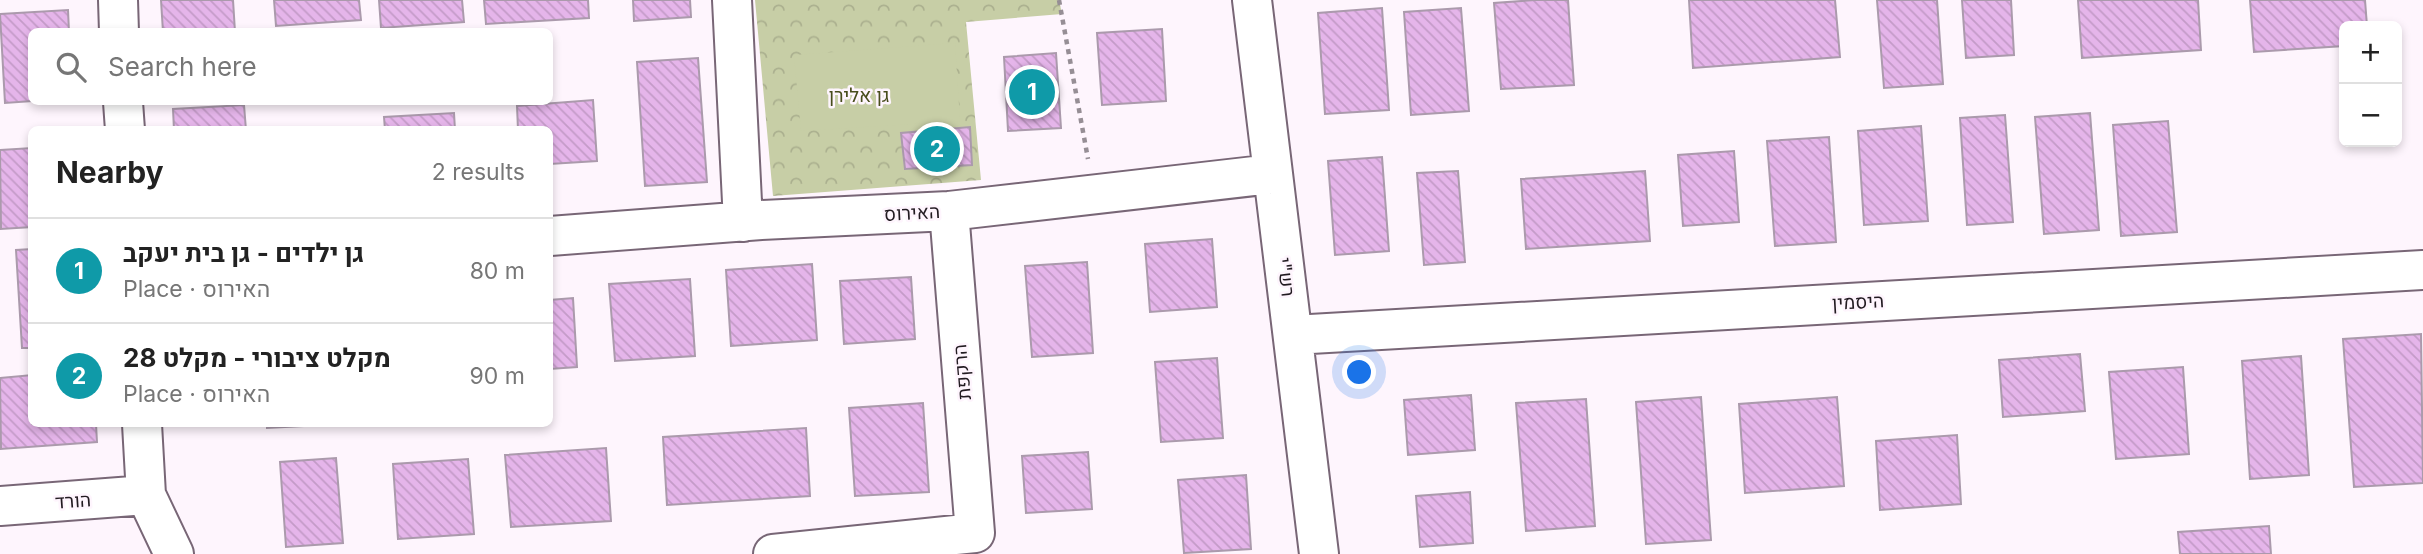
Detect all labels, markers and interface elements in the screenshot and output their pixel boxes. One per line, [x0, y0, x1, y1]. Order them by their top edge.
map controls [2339, 21, 2402, 147]
button: + [2339, 21, 2402, 84]
search box [28, 28, 553, 105]
icon: search [52, 48, 90, 86]
text: Search here [108, 51, 257, 82]
pin: 1 [1009, 66, 1055, 118]
park label: גן אלירן [829, 84, 889, 107]
button: − [2339, 84, 2402, 147]
pin: 2 [914, 123, 960, 175]
text: Nearby [56, 154, 164, 190]
text: 2 results [432, 158, 525, 186]
street label: האירוס [883, 200, 941, 226]
text: גן ילדים - גן בית יעקב [123, 237, 364, 268]
street label: רש"י [1272, 256, 1300, 298]
text: 1 [74, 257, 84, 285]
text: 80 m [470, 257, 525, 285]
text: Place · האירוס [123, 275, 270, 303]
street label: היסמין [1831, 289, 1885, 315]
text: מקלט ציבורי - מקלט 28 [123, 342, 391, 373]
street label: הרקפת [948, 343, 976, 401]
your location [1342, 355, 1376, 389]
text: 2 [72, 362, 86, 390]
text: 90 m [470, 362, 525, 390]
text: Place · האירוס [123, 380, 270, 408]
street label: הורד [54, 488, 92, 514]

